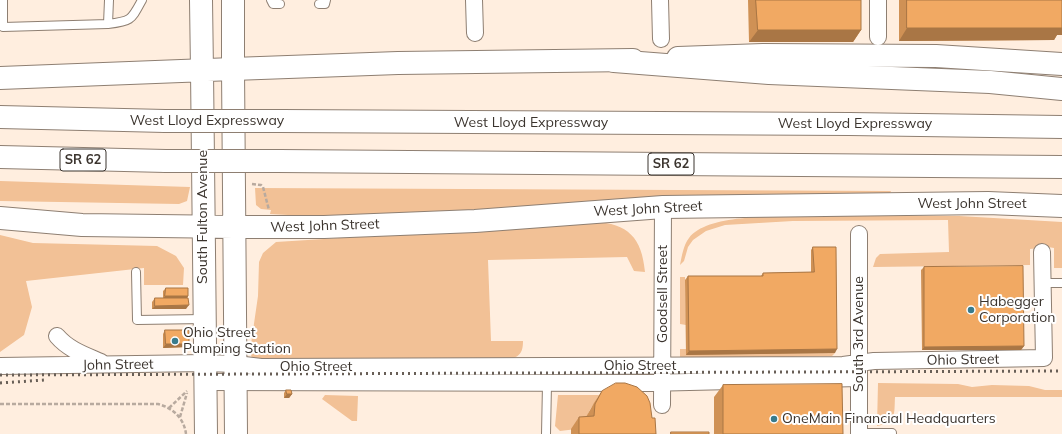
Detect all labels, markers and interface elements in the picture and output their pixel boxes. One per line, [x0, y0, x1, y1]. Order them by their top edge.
street label: West Lloyd Expressway [130, 113, 284, 129]
street label: West Lloyd Expressway [454, 115, 608, 131]
street label: West Lloyd Expressway [778, 116, 932, 132]
road number: SR 62 [60, 149, 106, 171]
street label: South Fulton Avenue [195, 150, 211, 284]
road number: SR 62 [648, 153, 694, 175]
street label: West John Street [917, 196, 1027, 212]
street label: West John Street [593, 198, 703, 220]
street label: West John Street [270, 216, 380, 236]
street label: Goodsell Street [655, 245, 671, 343]
street label: South 3rd Avenue [851, 276, 867, 392]
place label: Habegger Corporation [979, 294, 1055, 326]
marker: Habegger Corporation [966, 305, 976, 315]
place label: Ohio Street Pumping Station [183, 325, 291, 358]
marker: Ohio Street Pumping Station [170, 336, 180, 346]
street label: Ohio Street [927, 351, 999, 369]
street label: John Street [82, 356, 154, 374]
street label: Ohio Street [604, 358, 676, 374]
street label: Ohio Street [280, 359, 352, 375]
place label: OneMain Financial Headquarters [782, 411, 996, 427]
marker: OneMain Financial Headquarters [769, 414, 779, 424]

